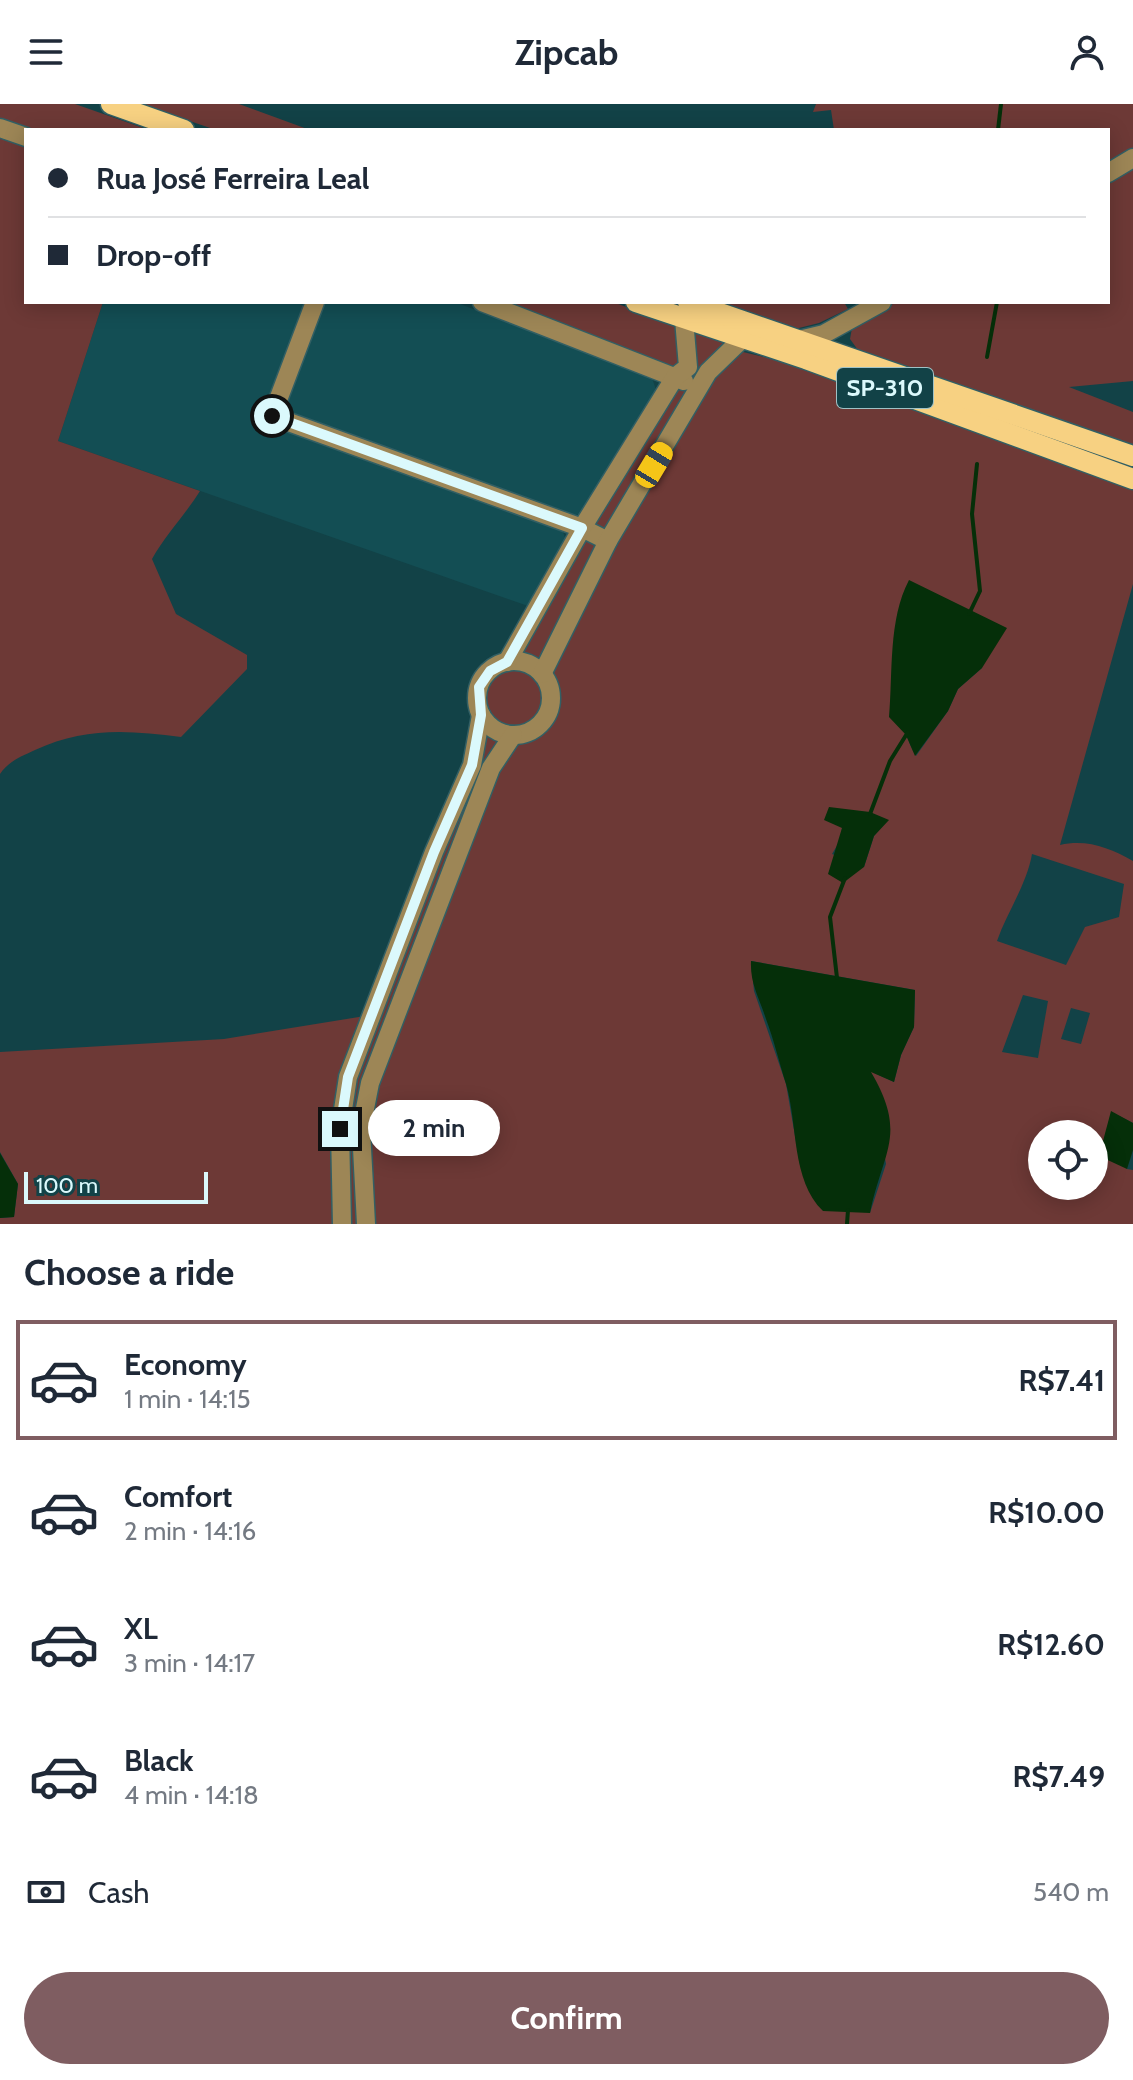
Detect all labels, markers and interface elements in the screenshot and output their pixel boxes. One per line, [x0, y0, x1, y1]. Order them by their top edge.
icon: menu [24, 30, 68, 74]
text: Zipcab [515, 30, 618, 74]
icon: person [1065, 30, 1109, 74]
text: Rua José Ferreira Leal [96, 160, 370, 197]
text: Drop-off [96, 237, 211, 274]
road number: SP-310 [837, 368, 933, 408]
route start [254, 398, 290, 434]
car [631, 438, 677, 492]
callout: 2 min [368, 1101, 500, 1157]
route end [322, 1111, 358, 1147]
text: 2 min [403, 1112, 465, 1144]
map controls [1028, 1120, 1108, 1200]
button: locate [1028, 1120, 1108, 1200]
scale bar [24, 1168, 208, 1204]
text: 100 m [36, 1172, 98, 1199]
text: Choose a ride [24, 1250, 234, 1294]
icon: car [28, 1344, 100, 1416]
text: Economy [124, 1346, 247, 1383]
text: R$7.41 [1018, 1362, 1105, 1399]
text: 1 min · 14:15 [124, 1383, 251, 1415]
icon: car [28, 1476, 100, 1548]
text: Comfort [124, 1478, 232, 1515]
text: R$10.00 [988, 1494, 1105, 1531]
text: 2 min · 14:16 [124, 1515, 256, 1547]
icon: car [28, 1608, 100, 1680]
text: XL [124, 1610, 158, 1647]
text: R$12.60 [997, 1626, 1105, 1663]
text: 3 min · 14:17 [124, 1647, 255, 1679]
icon: car [28, 1740, 100, 1812]
text: Black [124, 1742, 194, 1779]
text: R$7.49 [1012, 1758, 1105, 1795]
text: 4 min · 14:18 [124, 1779, 259, 1811]
icon: cash [24, 1870, 68, 1914]
text: Cash [88, 1874, 150, 1911]
text: 540 m [1033, 1876, 1109, 1908]
button: Confirm [24, 1972, 1109, 2064]

